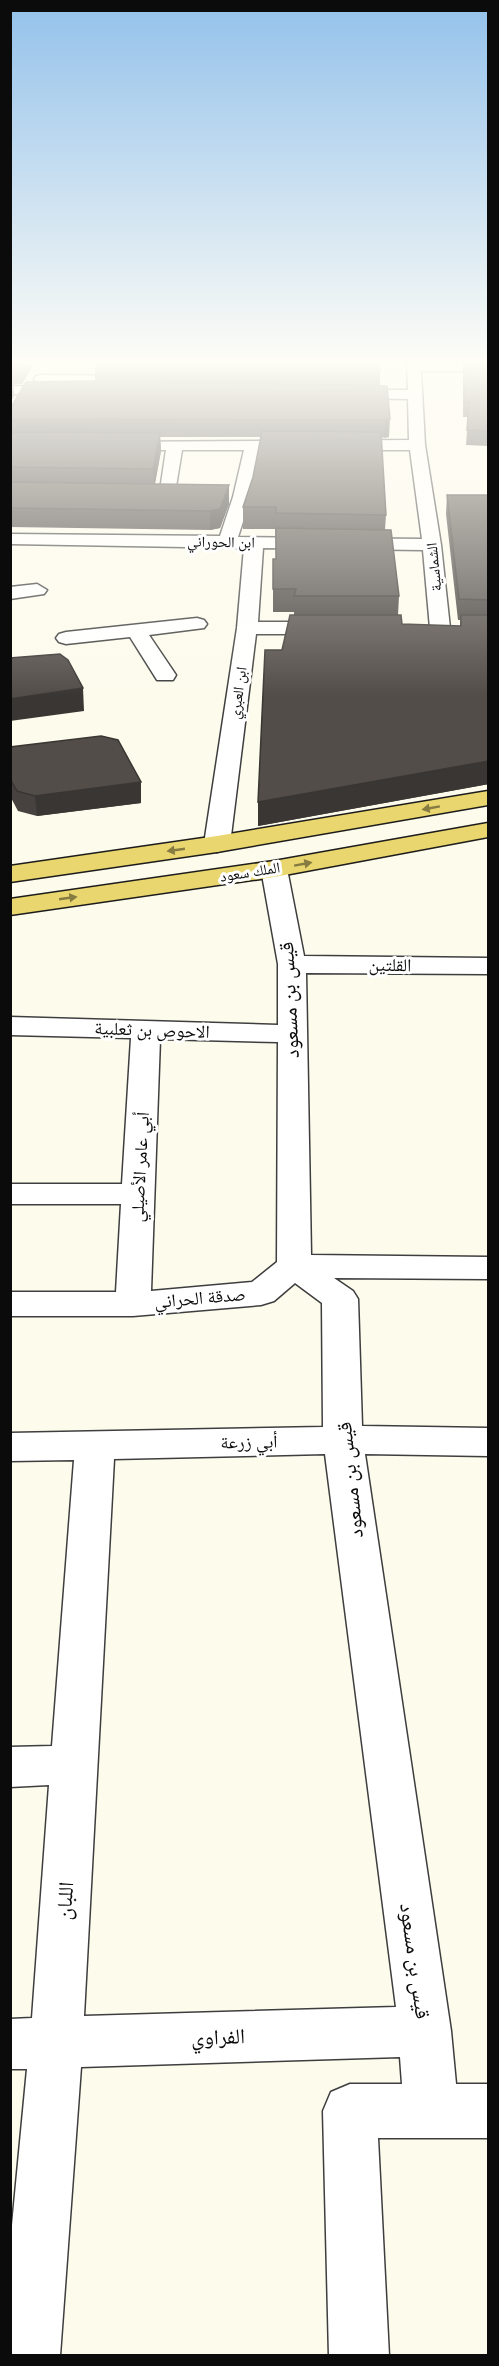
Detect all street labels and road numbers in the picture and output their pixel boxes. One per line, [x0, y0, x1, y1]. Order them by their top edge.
street label: ابن الحوراني [187, 530, 255, 554]
street label: الشماسية [421, 542, 445, 592]
street label: ابن العبري [223, 665, 253, 721]
street label: الملك سعود [218, 856, 281, 886]
street label: قيس بن مسعود [271, 941, 305, 1059]
street label: القلتين [368, 952, 412, 976]
street label: الاحوص بن ثعلبية [94, 1015, 210, 1043]
street label: أبي عامر الأصيلي [124, 1111, 157, 1223]
street label: صدقة الحراني [153, 1281, 247, 1317]
street label: قيس بن مسعود [329, 1421, 369, 1540]
street label: أبي زرعة [220, 1429, 278, 1457]
street label: اللبان [49, 1881, 79, 1921]
street label: قيس بن مسعود [394, 1901, 438, 2021]
street label: الفراوي [191, 2021, 245, 2054]

